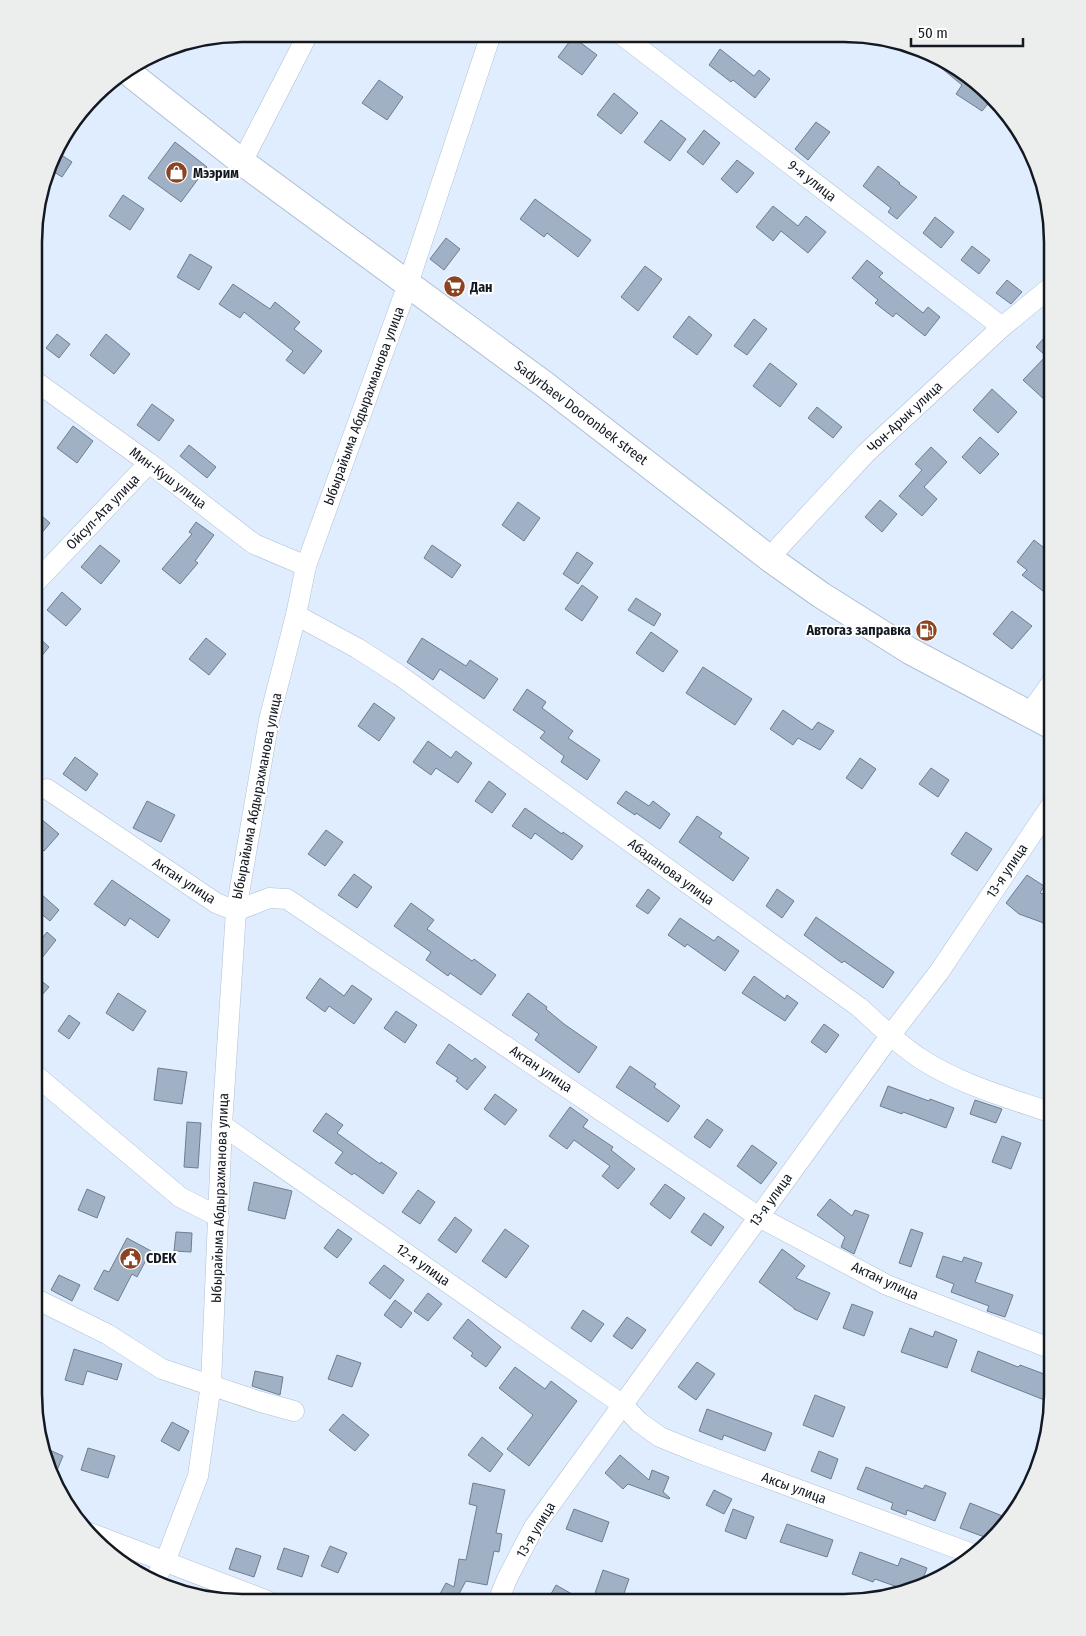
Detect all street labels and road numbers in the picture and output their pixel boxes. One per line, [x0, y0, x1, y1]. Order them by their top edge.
street label: 9-я улица [784, 157, 840, 205]
street label: Ыбырайыма Абдырахманова улица [320, 304, 408, 508]
street label: Sadyrbaev Dooronbek street [511, 357, 651, 469]
street label: Чон-Арык улица [864, 378, 946, 456]
street label: Мин-Куш улица [126, 444, 210, 513]
street label: Ойсул-Ата улица [63, 471, 143, 553]
street label: Ыбырайыма Абдырахманова улица [229, 691, 285, 901]
street label: Абаданова улица [625, 835, 717, 909]
street label: 13-я улица [983, 840, 1031, 901]
street label: Актан улица [149, 854, 219, 908]
street label: Актан улица [506, 1042, 576, 1096]
street label: Ыбырайыма Абдырахманова улица [208, 1093, 232, 1303]
street label: 13-я улица [746, 1170, 796, 1230]
street label: 12-я улица [393, 1240, 453, 1290]
street label: Актан улица [849, 1258, 921, 1304]
street label: Аксы улица [759, 1468, 829, 1508]
street label: 13-я улица [513, 1499, 559, 1561]

